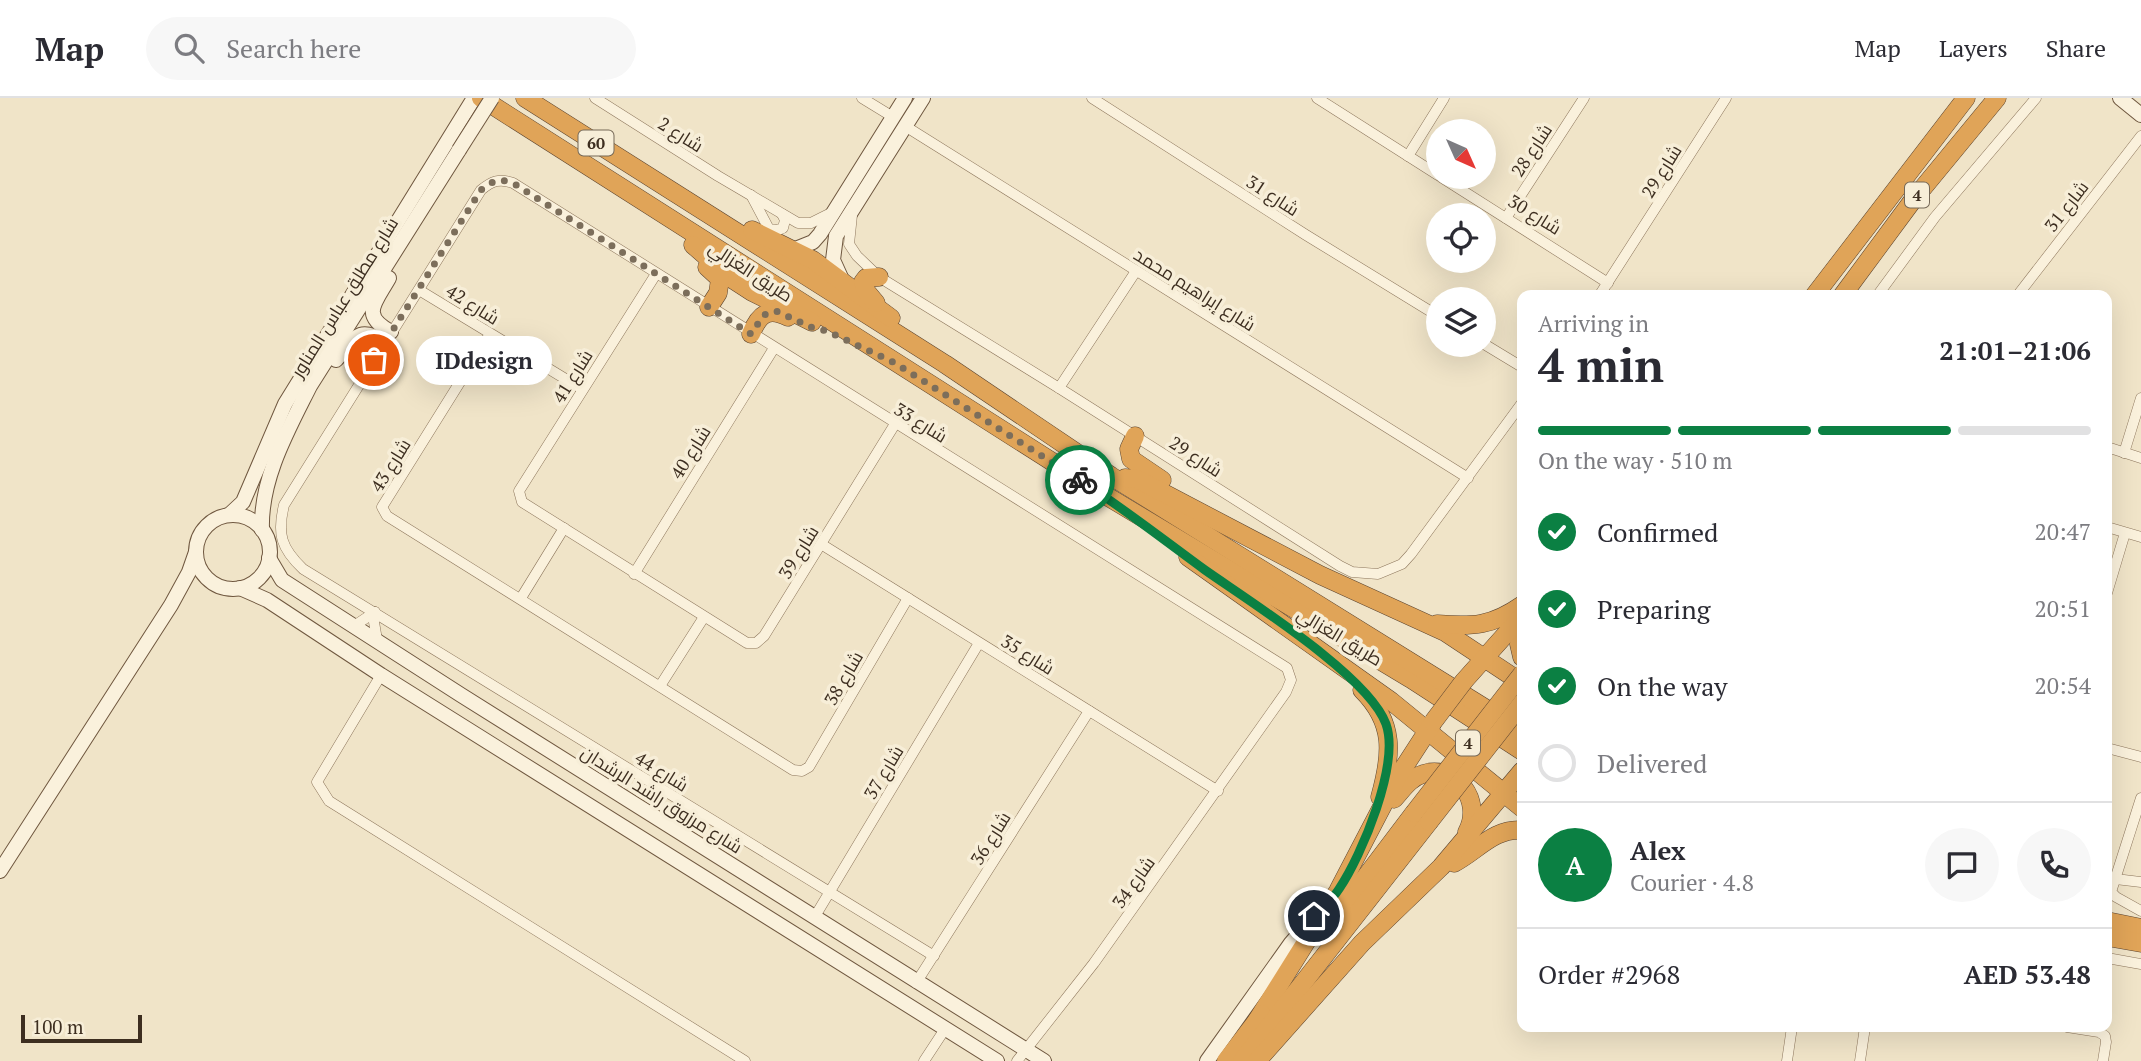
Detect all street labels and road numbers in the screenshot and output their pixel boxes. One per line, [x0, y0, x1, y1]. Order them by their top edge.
street label: شارع 2 [653, 111, 708, 158]
street label: شارع 28 [1505, 119, 1558, 182]
road number: 60 [578, 130, 614, 156]
street label: شارع 29 [1635, 140, 1688, 203]
street label: شارع 31 [1241, 169, 1304, 222]
street label: شارع 31 [2039, 176, 2094, 237]
road number: 4 [1905, 183, 1929, 208]
street label: شارع 30 [1503, 188, 1566, 241]
street label: شارع مطلق عباس المناور [284, 212, 404, 383]
street label: طريق الغزالي [703, 235, 798, 310]
street label: شارع إبراهيم محمد [1129, 242, 1260, 337]
street label: شارع 42 [441, 278, 504, 331]
street label: شارع 41 [546, 345, 599, 408]
street label: شارع 33 [889, 396, 952, 449]
street label: شارع 40 [664, 421, 717, 484]
street label: شارع 29 [1164, 430, 1227, 483]
street label: شارع 43 [364, 434, 417, 497]
street label: شارع 39 [772, 521, 825, 584]
street label: طريق الغزالي [1291, 601, 1387, 673]
street label: شارع 35 [996, 628, 1059, 681]
street label: شارع 38 [818, 647, 869, 710]
road number: 4 [1456, 730, 1480, 756]
street label: شارع مرزوق راشد الرشدان [576, 740, 747, 859]
street label: شارع 37 [858, 741, 909, 804]
street label: شارع 44 [630, 745, 693, 798]
street label: شارع 36 [964, 807, 1017, 870]
street label: شارع 34 [1106, 851, 1161, 913]

